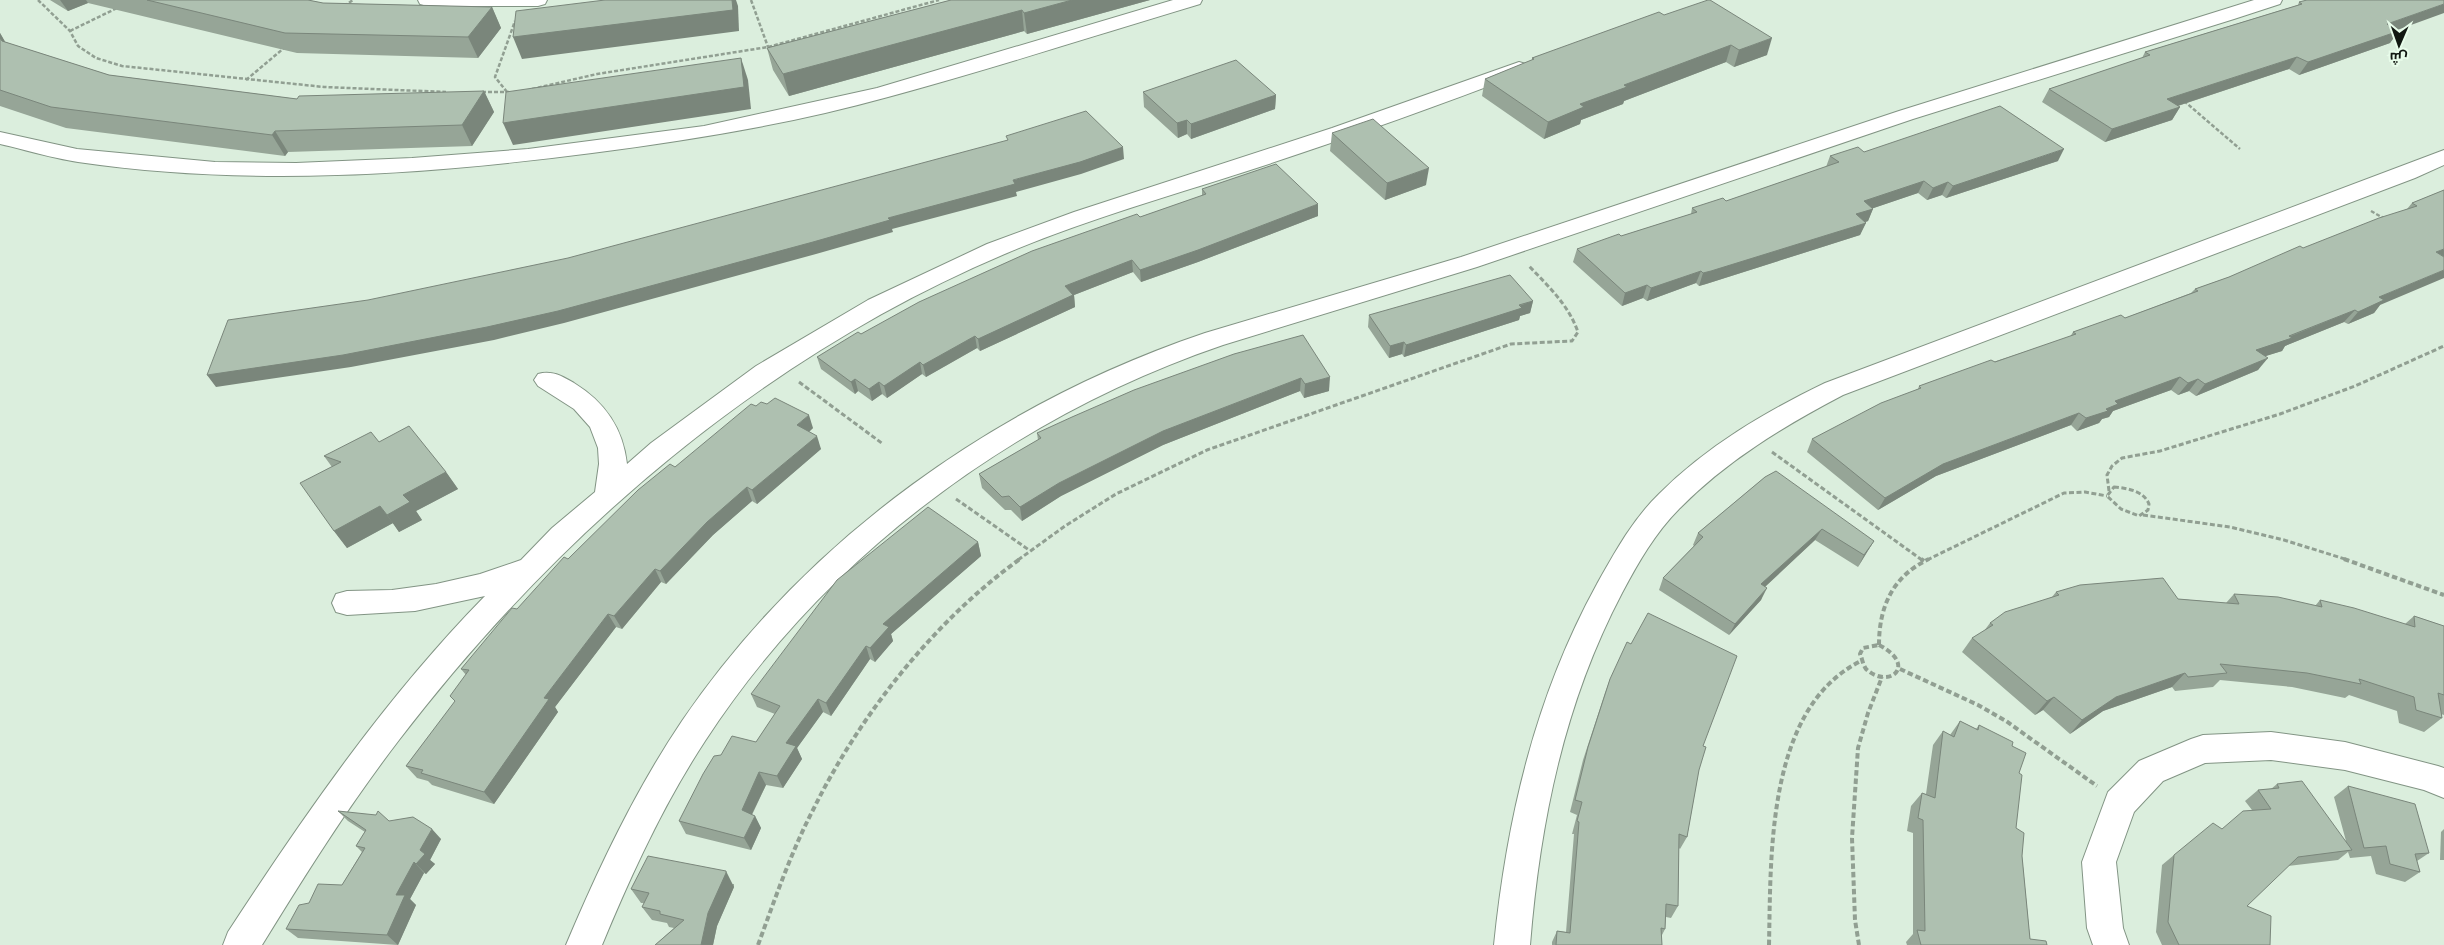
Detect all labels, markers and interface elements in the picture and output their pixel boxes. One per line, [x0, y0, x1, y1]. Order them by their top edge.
north arrow [2374, 20, 2424, 70]
text: ش [2389, 49, 2408, 67]

